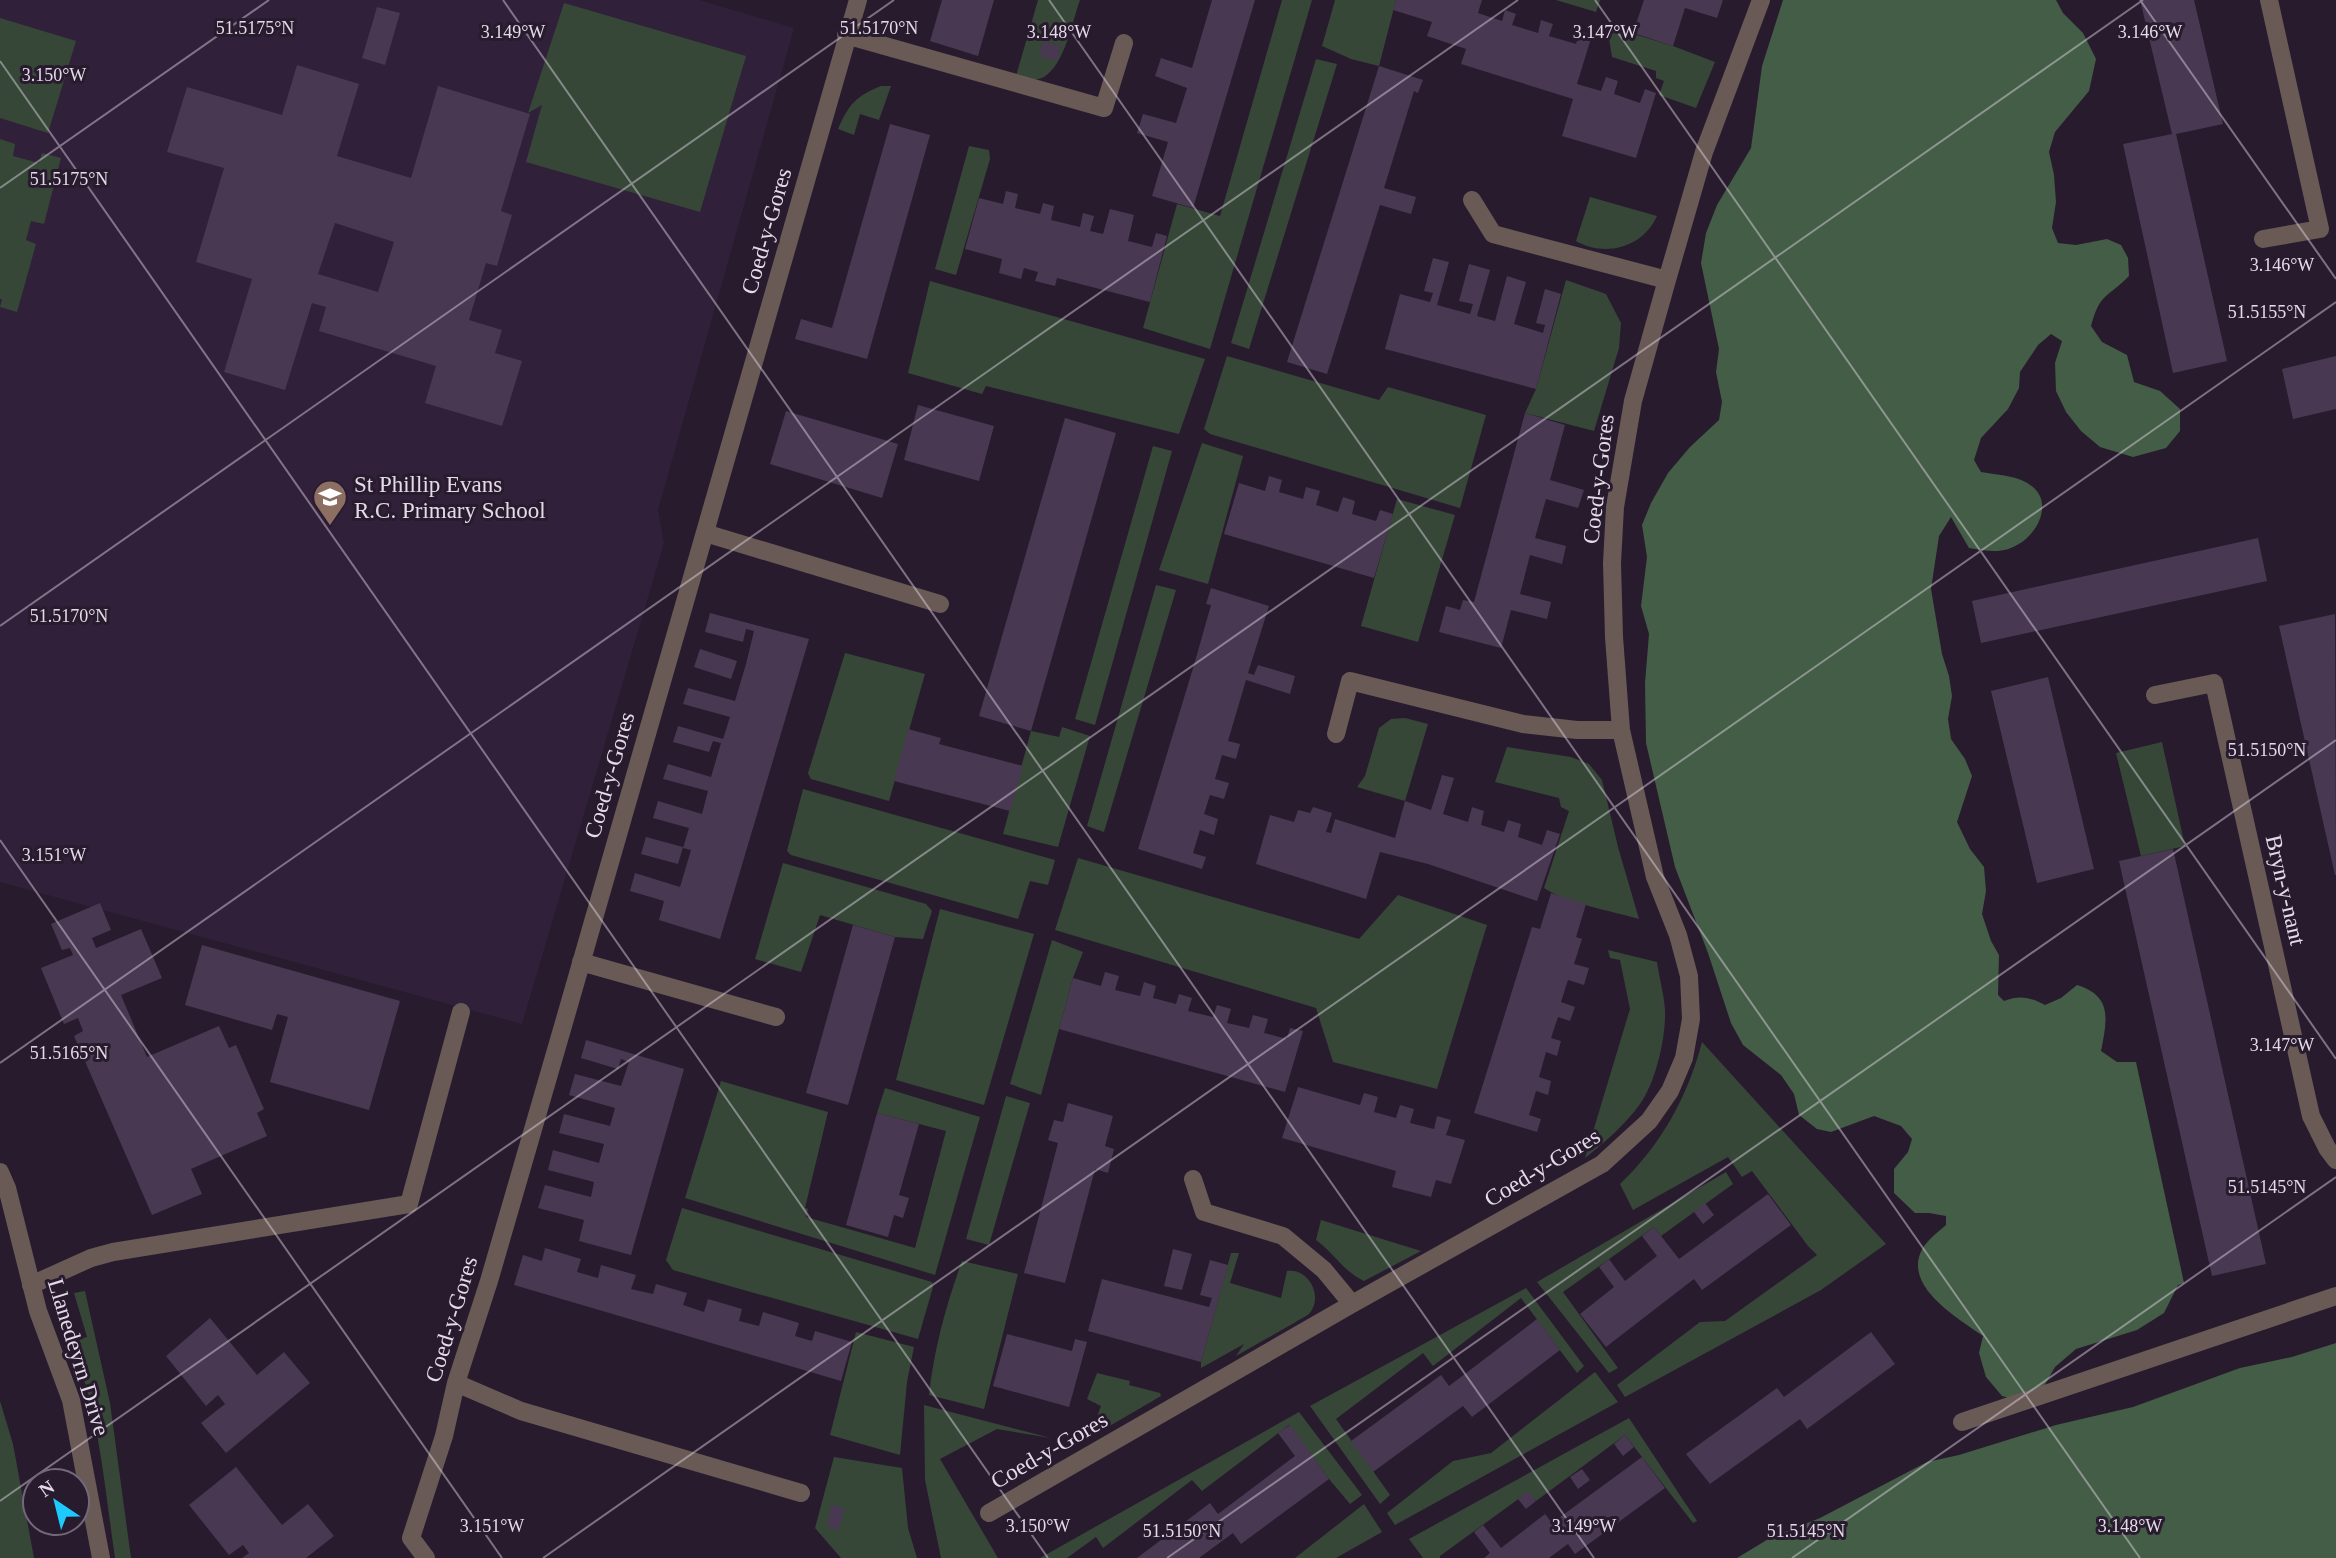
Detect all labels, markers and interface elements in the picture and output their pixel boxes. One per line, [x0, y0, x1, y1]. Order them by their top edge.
text: 51.5175°N [216, 18, 294, 38]
text: 51.5170°N [840, 18, 918, 38]
text: 3.149°W [481, 22, 545, 42]
text: 3.148°W [1027, 22, 1091, 42]
text: 3.147°W [1573, 22, 1637, 42]
text: 3.146°W [2118, 22, 2182, 42]
text: 3.150°W [22, 65, 86, 85]
street label: Coed-y-Gores [737, 165, 796, 297]
text: 51.5175°N [30, 169, 108, 189]
text: 3.146°W [2250, 255, 2314, 275]
text: 51.5155°N [2228, 302, 2306, 322]
street label: Coed-y-Gores [1578, 413, 1619, 545]
place label: St Phillip Evans R.C. Primary School [354, 472, 546, 523]
school or university icon: St Phillip Evans R.C. Primary School [311, 478, 349, 527]
text: 51.5170°N [30, 606, 108, 626]
street label: Coed-y-Gores [580, 709, 639, 841]
text: 51.5150°N [2228, 740, 2306, 760]
street label: Bryn-y-nant [2261, 833, 2310, 948]
text: 3.151°W [22, 845, 86, 865]
text: 3.147°W [2250, 1035, 2314, 1055]
text: 51.5165°N [30, 1043, 108, 1063]
street label: Coed-y-Gores [1480, 1123, 1605, 1212]
text: 51.5145°N [2228, 1177, 2306, 1197]
street label: Coed-y-Gores [420, 1253, 482, 1385]
street label: Llanedeyrn Drive [43, 1276, 114, 1439]
street label: Coed-y-Gores [987, 1407, 1112, 1494]
north arrow [21, 1467, 91, 1537]
text: N [35, 1476, 58, 1501]
text: 3.151°W [460, 1516, 524, 1536]
text: 3.150°W [1006, 1516, 1070, 1536]
text: 3.149°W [1552, 1516, 1616, 1536]
text: 3.148°W [2098, 1516, 2162, 1536]
text: 51.5150°N [1143, 1521, 1221, 1541]
text: 51.5145°N [1767, 1521, 1845, 1541]

